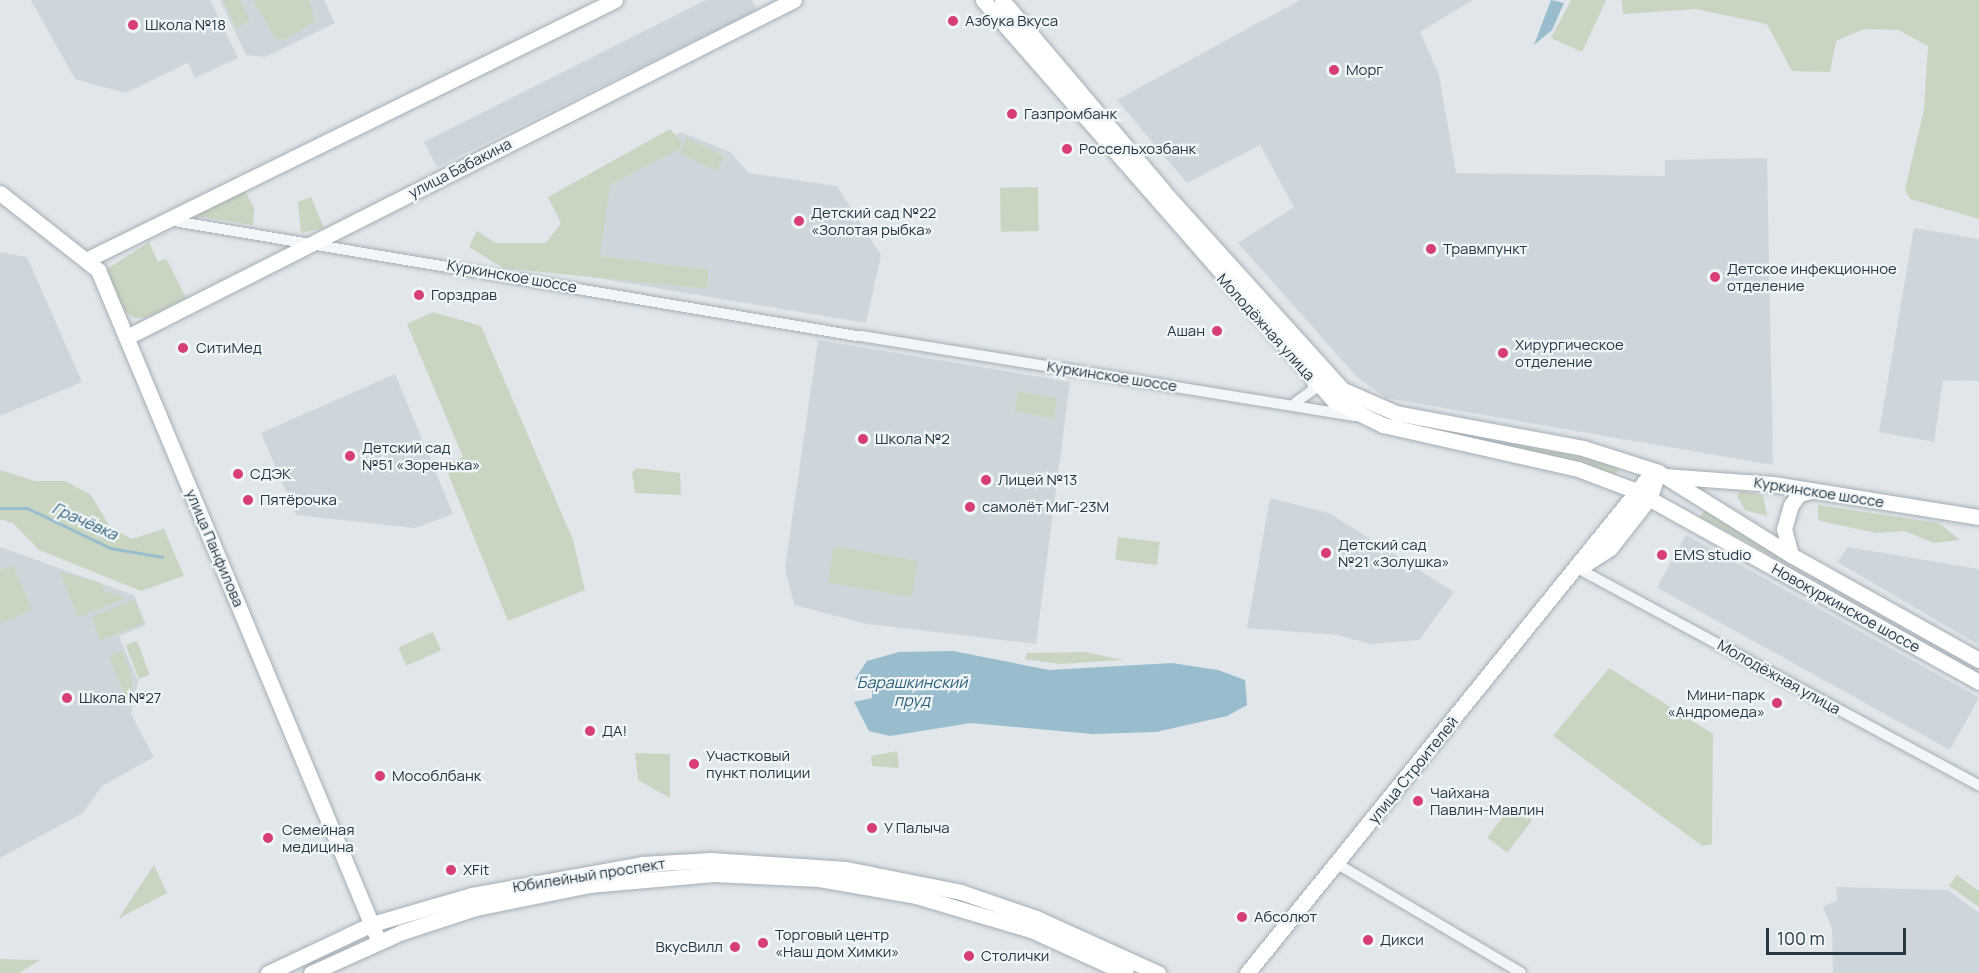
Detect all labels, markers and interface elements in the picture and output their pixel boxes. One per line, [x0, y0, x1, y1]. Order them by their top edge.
place label: Азбука Вкуса [965, 12, 1058, 30]
marker: Азбука Вкуса [946, 14, 960, 28]
place label: Школа №18 [145, 16, 226, 34]
marker: Школа №18 [126, 18, 140, 32]
place label: Морг [1346, 61, 1383, 79]
marker: Морг [1327, 63, 1341, 77]
place label: Газпромбанк [1024, 105, 1117, 123]
marker: Газпромбанк [1005, 107, 1019, 121]
street label: улица Бабакина [406, 134, 514, 202]
place label: Россельхозбанк [1079, 140, 1196, 158]
marker: Россельхозбанк [1060, 142, 1074, 156]
place label: Детский сад №22 «Золотая рыбка» [811, 203, 936, 238]
marker: Детский сад №22 «Золотая рыбка» [792, 214, 806, 228]
place label: Травмпункт [1443, 240, 1527, 258]
marker: Травмпункт [1424, 242, 1438, 256]
street label: Куркинское шоссе [446, 256, 578, 296]
place label: Детское инфекционное отделение [1727, 259, 1897, 294]
street label: Молодёжная улица [1213, 270, 1319, 384]
marker: Детское инфекционное отделение [1708, 270, 1722, 284]
place label: Горздрав [431, 286, 497, 304]
marker: Горздрав [412, 288, 426, 302]
place label: Ашан [1167, 322, 1205, 340]
marker: Ашан [1210, 324, 1224, 338]
place label: Хирургическое отделение [1515, 335, 1624, 370]
marker: СитиМед [174, 339, 192, 357]
place label: СитиМед [196, 339, 262, 357]
marker: Хирургическое отделение [1496, 346, 1510, 360]
street label: Куркинское шоссе [1046, 357, 1178, 395]
place label: Школа №2 [875, 430, 950, 448]
marker: Школа №2 [856, 432, 870, 446]
place label: Детский сад №51 «Зоренька» [362, 438, 480, 473]
marker: Детский сад №51 «Зоренька» [343, 449, 357, 463]
place label: СДЭК [250, 465, 291, 483]
marker: СДЭК [231, 467, 245, 481]
place label: Лицей №13 [998, 471, 1077, 489]
marker: Лицей №13 [979, 473, 993, 487]
street label: Куркинское шоссе [1753, 473, 1885, 511]
street label: улица Панфилова [182, 486, 248, 610]
place label: Пятёрочка [260, 491, 337, 509]
marker: Пятёрочка [241, 493, 255, 507]
water label: Грачёвка [49, 498, 121, 544]
place label: самолёт МиГ-23М [982, 498, 1109, 516]
marker: самолёт МиГ-23М [963, 500, 977, 514]
place label: Детский сад №21 «Золушка» [1338, 535, 1450, 570]
marker: Детский сад №21 «Золушка» [1319, 546, 1333, 560]
place label: EMS studio [1674, 546, 1751, 564]
marker: EMS studio [1655, 548, 1669, 562]
street label: Новокуркинское шоссе [1769, 560, 1923, 656]
street label: Молодёжная улица [1714, 636, 1844, 718]
water label: Барашкинский пруд [857, 672, 967, 710]
place label: Мини-парк «Андромеда» [1667, 685, 1765, 720]
place label: Школа №27 [79, 689, 161, 707]
marker: Школа №27 [60, 691, 74, 705]
marker: Мини-парк «Андромеда» [1770, 696, 1784, 710]
street label: улица Строителей [1364, 713, 1462, 827]
place label: ДА! [602, 722, 627, 740]
marker: ДА! [583, 724, 597, 738]
place label: Участковый пункт полиции [706, 746, 810, 781]
marker: Участковый пункт полиции [687, 757, 701, 771]
place label: Мособлбанк [392, 767, 481, 785]
marker: Мособлбанк [373, 769, 387, 783]
place label: Чайхана Павлин-Мавлин [1430, 783, 1544, 818]
marker: Чайхана Павлин-Мавлин [1411, 794, 1425, 808]
place label: У Палыча [884, 819, 950, 837]
place label: Семейная медицина [282, 820, 354, 855]
marker: У Палыча [865, 821, 879, 835]
marker: Семейная медицина [259, 829, 277, 847]
street label: Юбилейный проспект [511, 854, 667, 896]
place label: XFit [463, 861, 489, 879]
marker: XFit [444, 863, 458, 877]
place label: Абсолют [1254, 908, 1317, 926]
marker: Абсолют [1235, 910, 1249, 924]
scale bar [1769, 916, 1908, 954]
place label: Торговый центр «Наш дом Химки» [775, 925, 899, 960]
text: 100 m [1777, 926, 1825, 950]
place label: Дикси [1380, 931, 1424, 949]
marker: Дикси [1361, 933, 1375, 947]
marker: Торговый центр «Наш дом Химки» [756, 936, 770, 950]
place label: ВкусВилл [655, 938, 723, 956]
marker: ВкусВилл [728, 940, 742, 954]
place label: Столички [981, 947, 1049, 965]
marker: Столички [962, 949, 976, 963]

